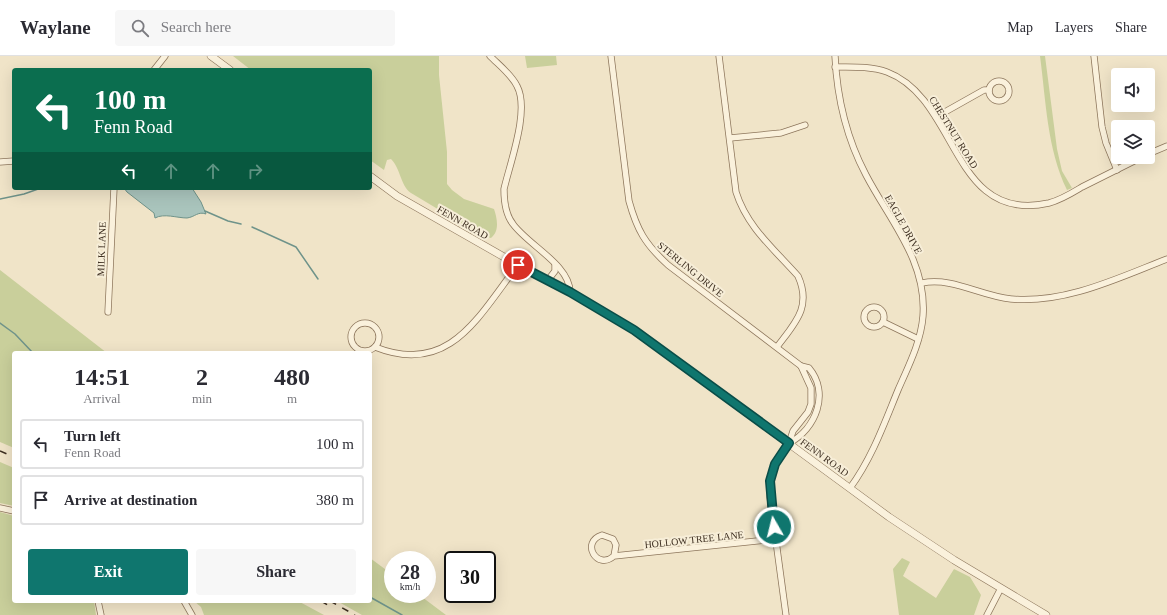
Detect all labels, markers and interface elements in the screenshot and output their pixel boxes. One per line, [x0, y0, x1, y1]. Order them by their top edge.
search box [115, 10, 395, 46]
text: Waylane [20, 17, 91, 38]
icon: search [129, 17, 151, 39]
text: Search here [161, 19, 231, 35]
text: Map [1007, 20, 1033, 35]
text: Layers [1055, 20, 1093, 35]
text: Share [1115, 20, 1147, 35]
map controls [1111, 68, 1155, 164]
button: sound [1111, 68, 1155, 112]
icon: left [28, 84, 80, 136]
text: 100 m [94, 84, 166, 115]
street label: CHESTNUT ROAD [927, 94, 980, 170]
text: Fenn Road [94, 117, 173, 137]
button: layers [1111, 120, 1155, 164]
icon: left [118, 160, 140, 182]
icon: ahead [160, 160, 182, 182]
icon: ahead [202, 160, 224, 182]
icon: right [244, 160, 266, 182]
street label: EAGLE DRIVE [883, 193, 924, 256]
street label: FENN ROAD [435, 203, 490, 241]
street label: MILK LANE [95, 221, 108, 277]
street label: STERLING DRIVE [656, 240, 726, 299]
pin [501, 248, 535, 282]
icon: arrive [507, 254, 529, 276]
text: 14:51 [74, 364, 130, 390]
text: 2 [196, 364, 208, 390]
text: 480 [274, 364, 310, 390]
text: Arrival [83, 391, 121, 406]
text: min [192, 391, 212, 406]
text: m [287, 391, 297, 406]
text: Turn left [64, 428, 121, 444]
icon: left [30, 433, 52, 455]
text: 100 m [316, 436, 354, 452]
street label: FENN ROAD [798, 436, 851, 479]
text: Fenn Road [64, 445, 121, 460]
icon: arrive [30, 489, 52, 511]
text: Arrive at destination [64, 492, 197, 508]
text: 380 m [316, 492, 354, 508]
position arrow [753, 506, 795, 548]
street label: HOLLOW TREE LANE [644, 529, 744, 550]
button: Exit [28, 549, 188, 595]
button: Share [196, 549, 356, 595]
speed limit sign: 30 [444, 551, 496, 603]
text: 28 [400, 561, 420, 583]
text: km/h [400, 581, 420, 592]

